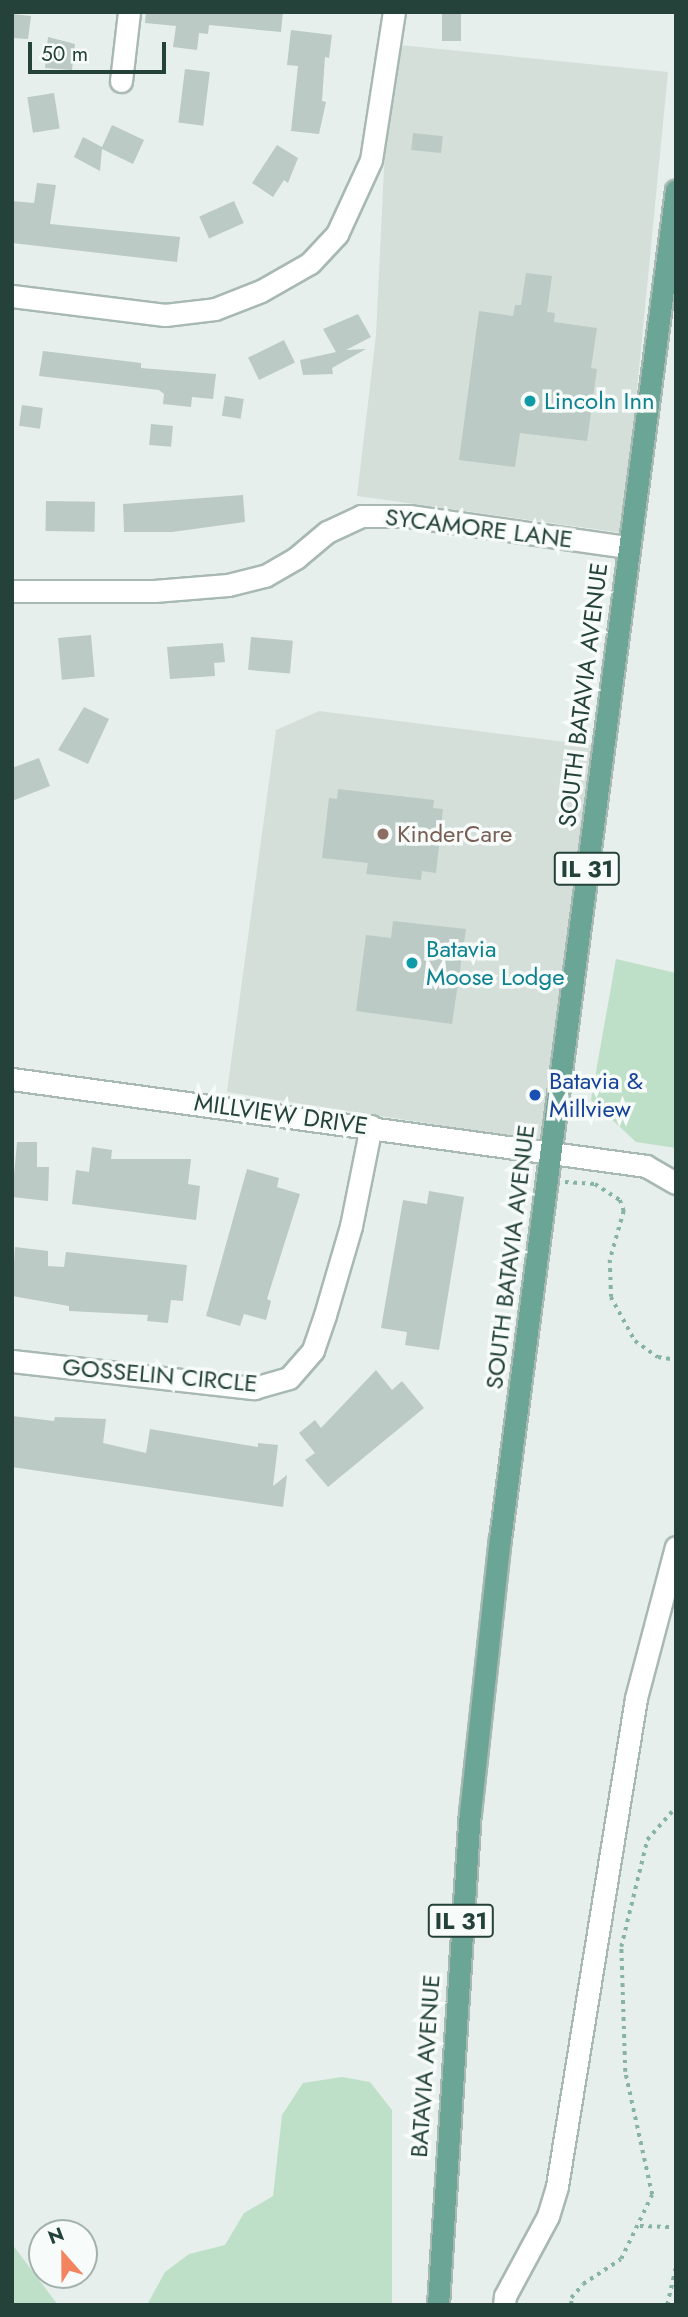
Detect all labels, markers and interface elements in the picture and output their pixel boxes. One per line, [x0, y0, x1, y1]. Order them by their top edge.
scale bar [32, 28, 170, 72]
text: 50 m [41, 39, 88, 69]
place label: Lincoln Inn [544, 387, 655, 415]
marker: Lincoln Inn [522, 393, 538, 409]
street label: SYCAMORE LANE [384, 502, 574, 554]
street label: SOUTH BATAVIA AVENUE [552, 561, 614, 829]
place label: KinderCare [397, 820, 512, 848]
marker: KinderCare [375, 826, 391, 842]
road number: IL 31 [554, 849, 620, 888]
place label: Batavia Moose Lodge [426, 935, 565, 991]
marker: Batavia Moose Lodge [404, 955, 420, 971]
place label: Batavia & Millview [549, 1067, 643, 1123]
marker: Batavia & Millview [527, 1087, 543, 1103]
street label: MILLVIEW DRIVE [192, 1088, 370, 1140]
street label: SOUTH BATAVIA AVENUE [479, 1123, 541, 1391]
street label: GOSSELIN CIRCLE [61, 1352, 259, 1398]
road number: IL 31 [428, 1902, 494, 1940]
street label: BATAVIA AVENUE [404, 1973, 446, 2159]
north arrow [28, 2219, 98, 2289]
text: N [44, 2220, 68, 2251]

